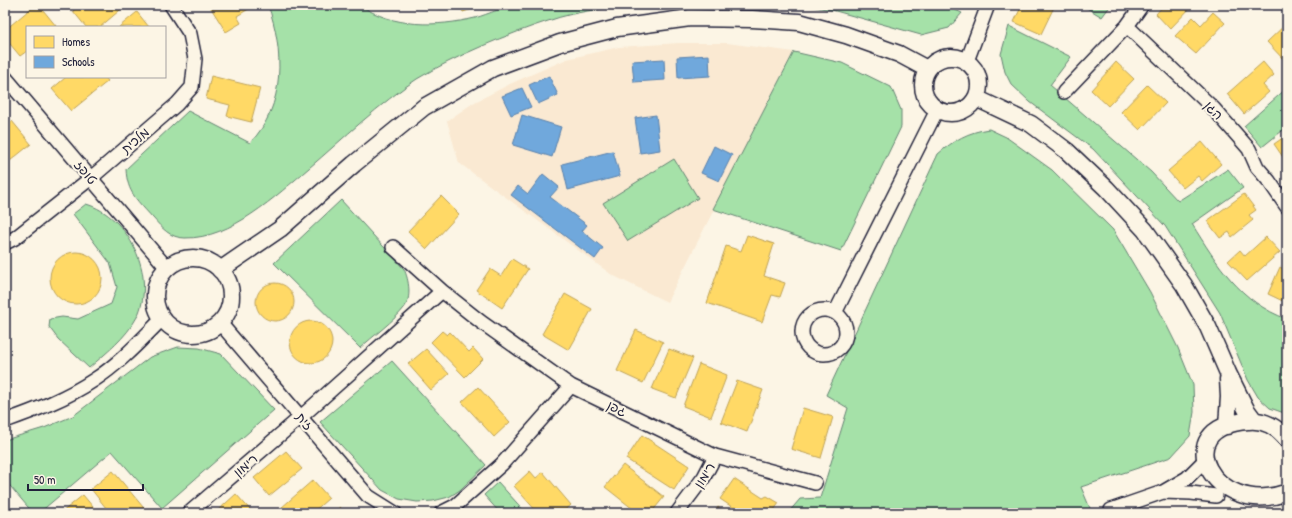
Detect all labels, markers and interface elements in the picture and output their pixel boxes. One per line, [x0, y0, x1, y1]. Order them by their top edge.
legend [26, 26, 166, 78]
text: Homes [62, 33, 90, 50]
text: Schools [62, 53, 95, 70]
street label: הגן [1201, 97, 1227, 123]
street label: מלכית [116, 123, 153, 158]
street label: טופז [70, 156, 102, 188]
street label: גפן [604, 396, 630, 420]
street label: זית [292, 408, 318, 434]
street label: רימון [229, 449, 261, 481]
street label: רימון [689, 459, 719, 491]
scale bar [28, 466, 143, 492]
text: 50 m [34, 471, 55, 488]

